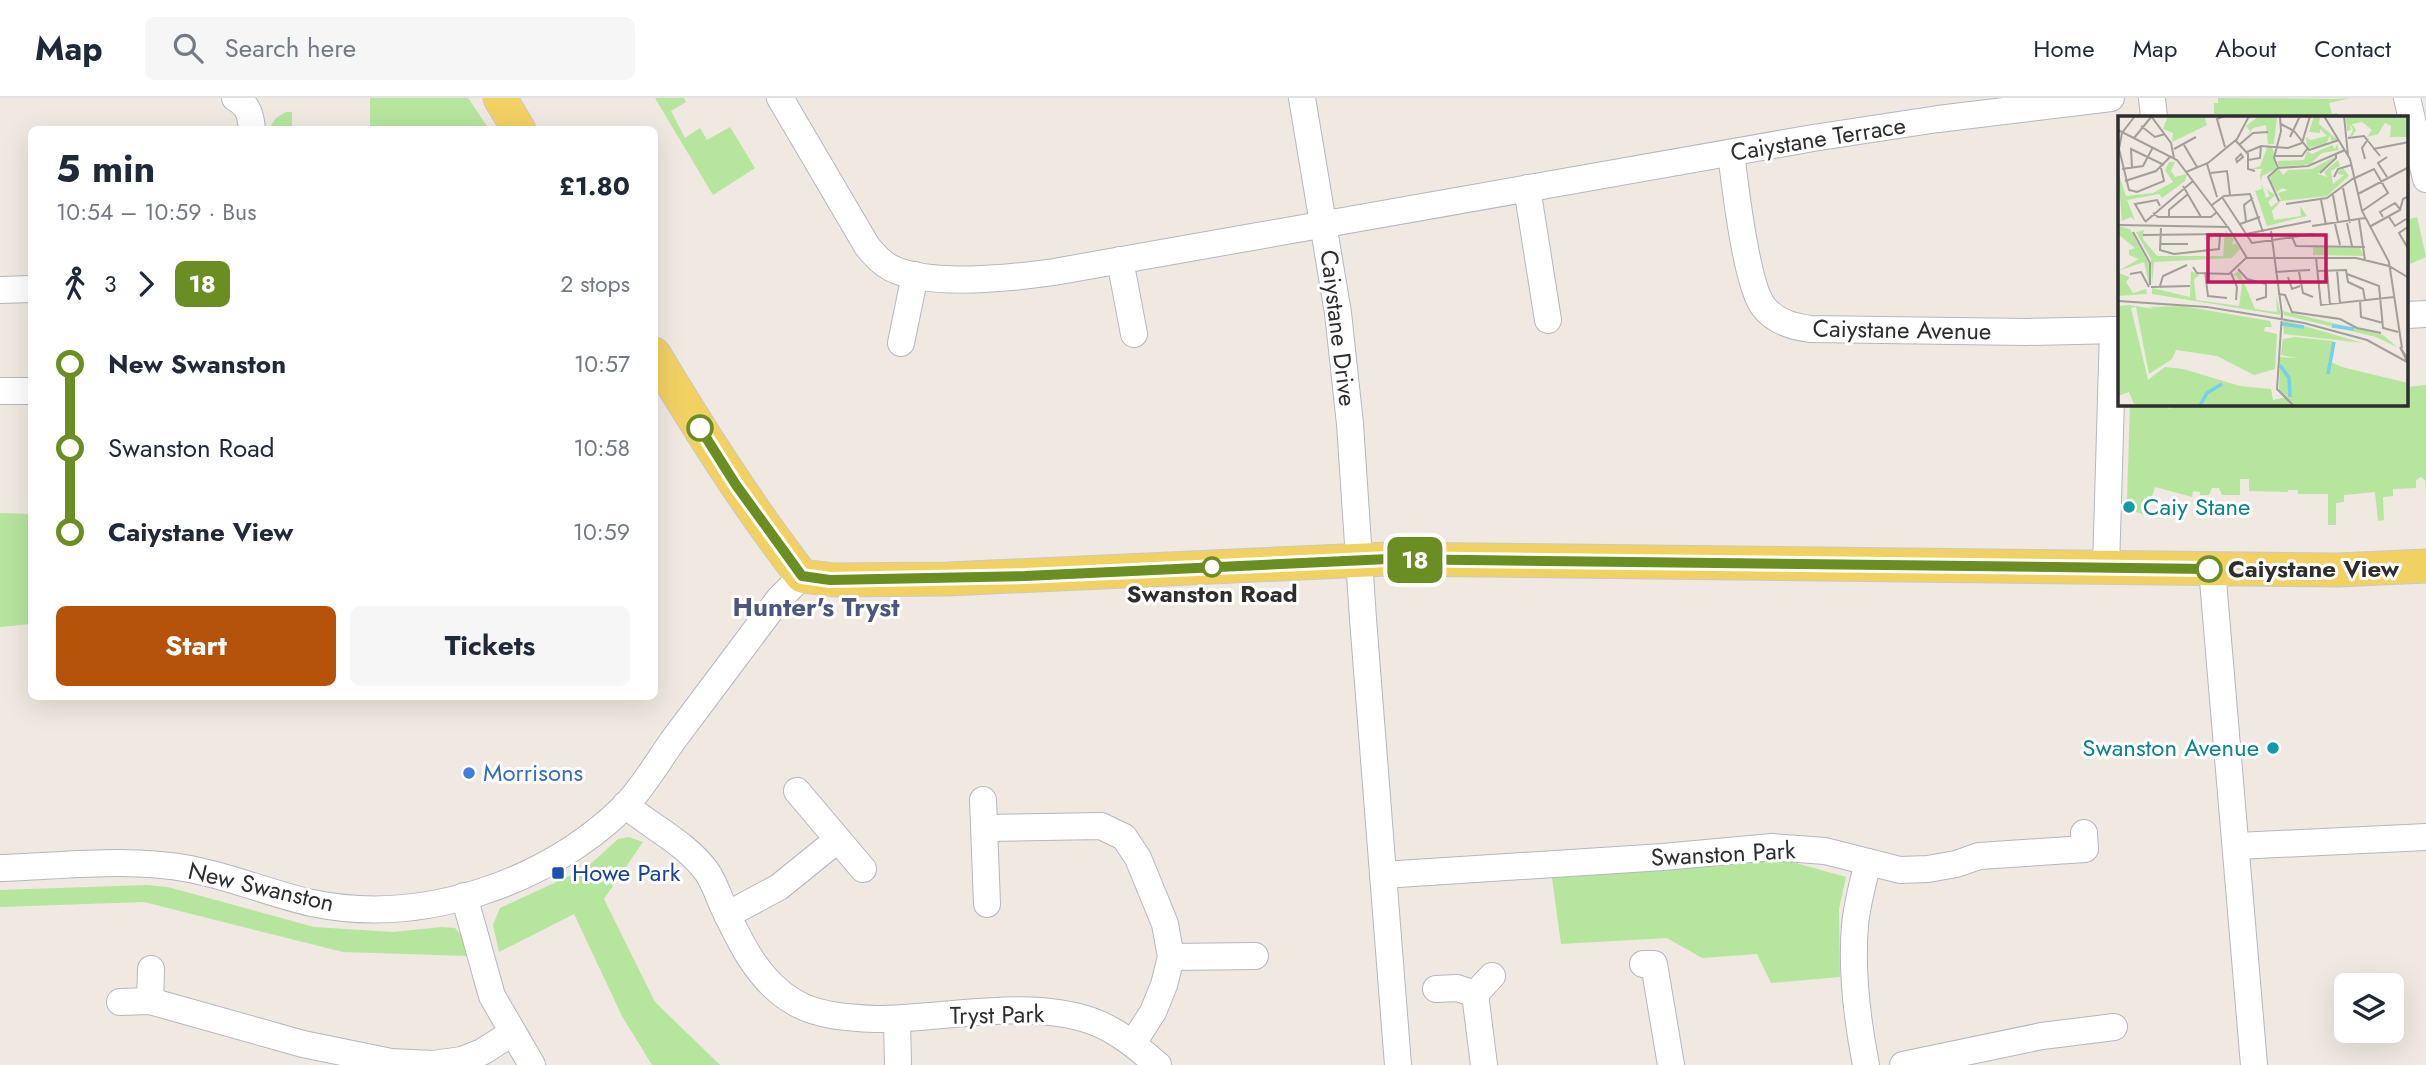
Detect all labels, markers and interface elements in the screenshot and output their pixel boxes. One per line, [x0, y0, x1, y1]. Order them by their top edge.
search box [145, 17, 635, 80]
text: Map [35, 25, 103, 72]
icon: search [169, 29, 207, 67]
text: Search here [225, 29, 356, 67]
text: Home [2033, 31, 2095, 66]
text: Map [2133, 31, 2177, 66]
text: About [2215, 31, 2276, 66]
text: Contact [2314, 31, 2391, 66]
street label: Caiystane Terrace [1728, 107, 1908, 170]
inset map [2118, 116, 2408, 406]
text: 5 min [56, 141, 155, 196]
text: £1.80 [559, 167, 630, 205]
text: 10:54 – 10:59 · Bus [56, 195, 256, 229]
street label: Caiystane Drive [1312, 248, 1365, 408]
icon: walk [56, 265, 94, 303]
icon: forward [127, 265, 165, 303]
text: 18 [189, 266, 216, 301]
text: 3 [104, 267, 117, 301]
text: 2 stops [560, 267, 630, 301]
street label: Caiystane Avenue [1812, 310, 1992, 349]
text: New Swanston [108, 345, 286, 383]
text: 10:57 [574, 347, 630, 381]
unlabelled marker [687, 415, 713, 441]
text: Swanston Road [108, 429, 275, 467]
text: 10:58 [573, 431, 630, 465]
place label: Caiy Stane [2143, 489, 2250, 524]
marker: Caiy Stane [2121, 499, 2137, 515]
text: Caiystane View [108, 513, 293, 551]
text: 10:59 [573, 515, 630, 549]
line badge: 18 [1384, 537, 1446, 583]
text: 18 [1401, 542, 1429, 577]
place label: Caiystane View [2228, 551, 2400, 586]
marker: Caiystane View [2196, 556, 2222, 582]
marker: Swanston Road [1202, 557, 1222, 577]
place label: Swanston Road [1126, 576, 1298, 611]
district label: Hunter's Tryst [733, 588, 900, 626]
button: Start [56, 606, 336, 686]
button: Tickets [350, 606, 630, 686]
place label: Swanston Avenue [2082, 730, 2259, 765]
marker: Swanston Avenue [2265, 740, 2281, 756]
place label: Morrisons [483, 755, 583, 790]
marker: Morrisons [461, 765, 477, 781]
street label: Swanston Park [1650, 832, 1797, 875]
street label: New Swanston [185, 853, 338, 920]
place label: Howe Park [572, 855, 681, 890]
marker: Howe Park [550, 865, 566, 881]
map controls [2334, 973, 2404, 1043]
button: layers [2334, 973, 2404, 1043]
street label: Tryst Park [950, 996, 1045, 1033]

